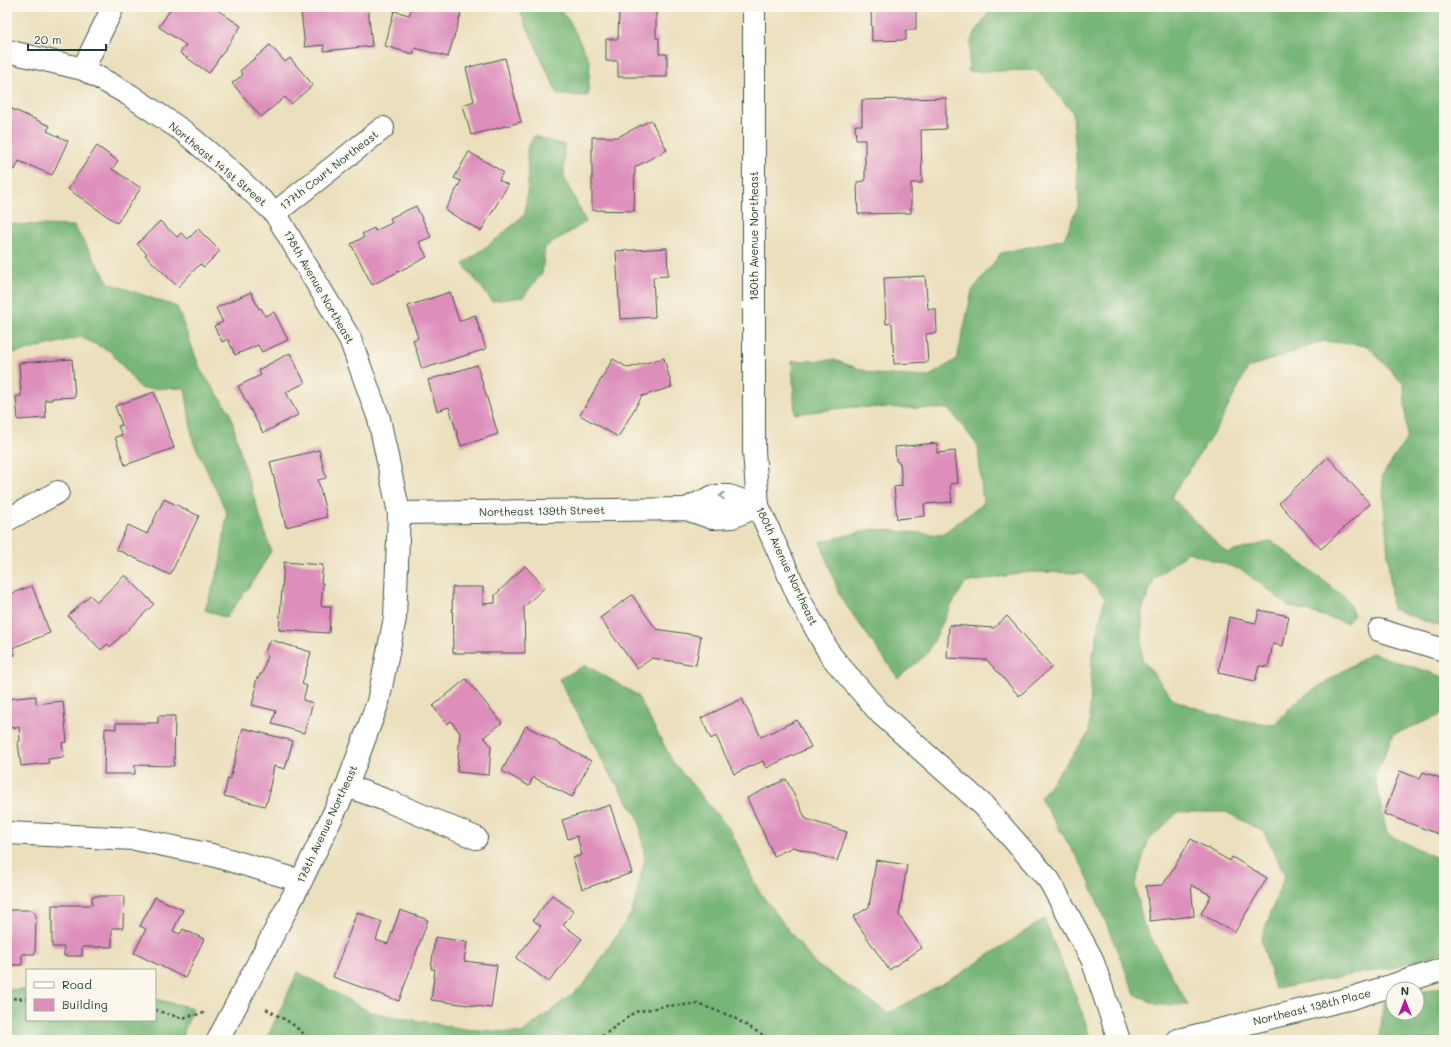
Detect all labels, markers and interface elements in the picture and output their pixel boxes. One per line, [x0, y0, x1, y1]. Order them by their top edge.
scale bar [28, 26, 106, 52]
text: 20 m [34, 31, 62, 47]
street label: Northeast 141st Street [166, 118, 271, 209]
street label: 177th Court Northeast [276, 126, 381, 213]
street label: 180th Avenue Northeast [746, 171, 761, 301]
street label: 178th Avenue Northeast [281, 227, 358, 346]
one-way arrow [719, 492, 725, 500]
street label: Northeast 139th Street [479, 502, 605, 519]
street label: 180th Avenue Northeast [753, 504, 822, 628]
street label: 178th Avenue Northeast [293, 762, 361, 885]
legend [26, 969, 156, 1021]
text: Road [62, 976, 92, 992]
north arrow [1385, 981, 1425, 1021]
text: N [1401, 983, 1409, 998]
street label: Northeast 138th Place [1251, 985, 1372, 1028]
text: Building [62, 996, 108, 1012]

